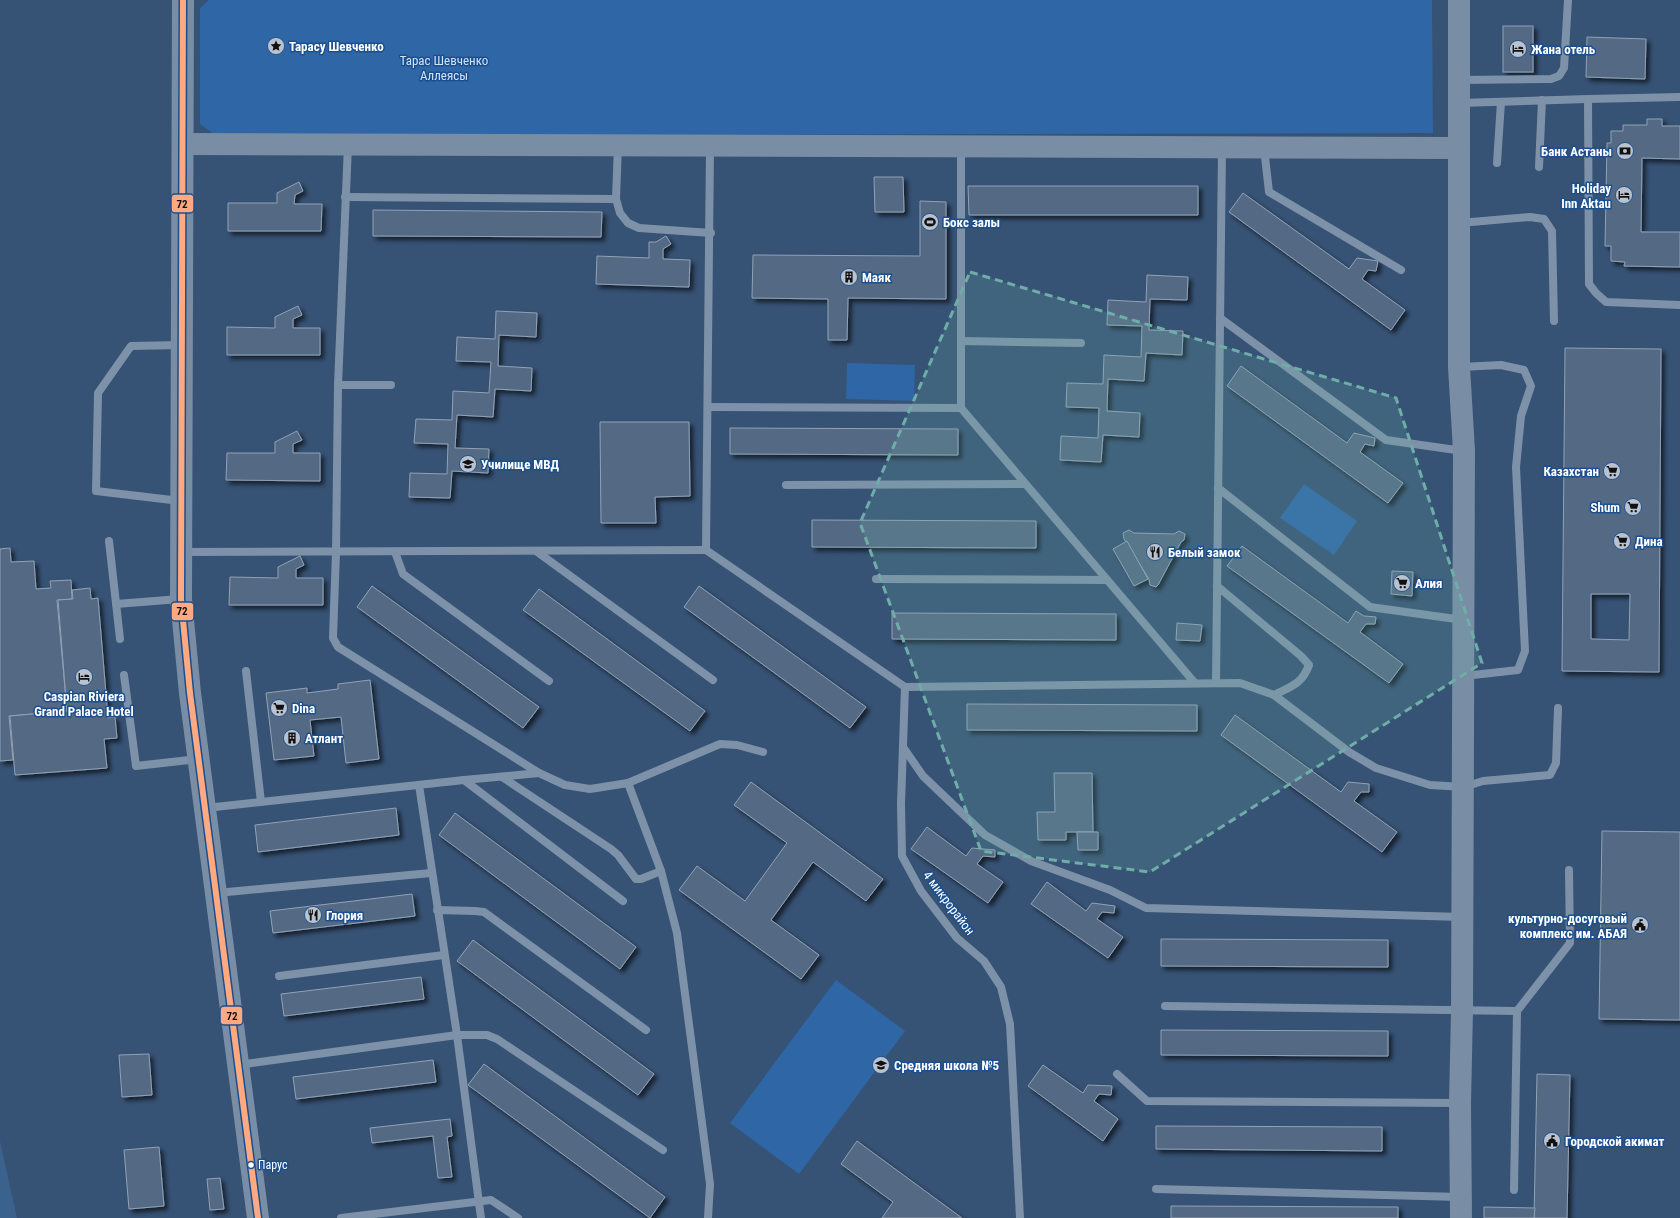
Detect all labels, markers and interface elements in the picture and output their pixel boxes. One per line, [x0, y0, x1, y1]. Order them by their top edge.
place icon: Тарасу Шевченко [266, 36, 286, 56]
place label: Тарасу Шевченко [289, 39, 384, 54]
hotel icon: Жана отель [1508, 39, 1528, 59]
place label: Жана отель [1531, 42, 1596, 57]
park label: Тарас Шевченко Аллеясы [400, 53, 488, 83]
bank icon: Банк Астаны [1615, 141, 1635, 161]
place label: Банк Астаны [1541, 144, 1612, 159]
place label: Holiday Inn Aktau [1561, 181, 1611, 211]
hotel icon: Holiday Inn Aktau [1614, 185, 1634, 205]
line badge: 72 [171, 194, 194, 213]
text: 72 [176, 198, 188, 211]
sports icon: Бокс залы [920, 212, 940, 232]
place label: Бокс залы [943, 215, 1000, 230]
building icon: Маяк [839, 267, 859, 287]
place label: Маяк [862, 270, 891, 285]
school or university icon: Училище МВД [458, 454, 478, 474]
place label: Училище МВД [481, 457, 559, 472]
supermarket icon: Казахстан [1602, 461, 1622, 481]
place label: Казахстан [1543, 464, 1599, 479]
supermarket icon: Shum [1623, 497, 1643, 517]
place label: Shum [1591, 500, 1620, 515]
supermarket icon: Дина [1612, 531, 1632, 551]
place label: Дина [1635, 534, 1663, 549]
restaurant icon: Белый замок [1145, 542, 1165, 562]
place label: Белый замок [1168, 545, 1241, 560]
supermarket icon: Алия [1392, 573, 1412, 593]
place label: Алия [1415, 576, 1442, 591]
line badge: 72 [171, 602, 194, 621]
text: 72 [176, 605, 188, 618]
hotel icon: Caspian Riviera Grand Palace Hotel [74, 667, 94, 687]
place label: Caspian Riviera Grand Palace Hotel [34, 689, 134, 719]
supermarket icon: Dina [269, 698, 289, 718]
place label: Dina [292, 701, 315, 716]
building icon: Атлант [282, 728, 302, 748]
place label: Атлант [305, 731, 343, 746]
street label: 4 микрорайон [920, 868, 978, 938]
restaurant icon: Глория [303, 905, 323, 925]
place label: Глория [326, 908, 363, 923]
place label: культурно-досуговый комплекс им. АБАЯ [1508, 911, 1627, 941]
public building icon: культурно-досуговый комплекс им. АБАЯ [1630, 915, 1650, 935]
line badge: 72 [220, 1006, 243, 1025]
text: 72 [226, 1010, 238, 1023]
school or university icon: Средняя школа №5 [871, 1055, 891, 1075]
place label: Средняя школа №5 [894, 1058, 1000, 1073]
public building icon: Городской акимат [1542, 1131, 1562, 1151]
place label: Городской акимат [1565, 1134, 1665, 1149]
place label: Парус [258, 1158, 288, 1172]
marker: Парус [246, 1160, 256, 1170]

